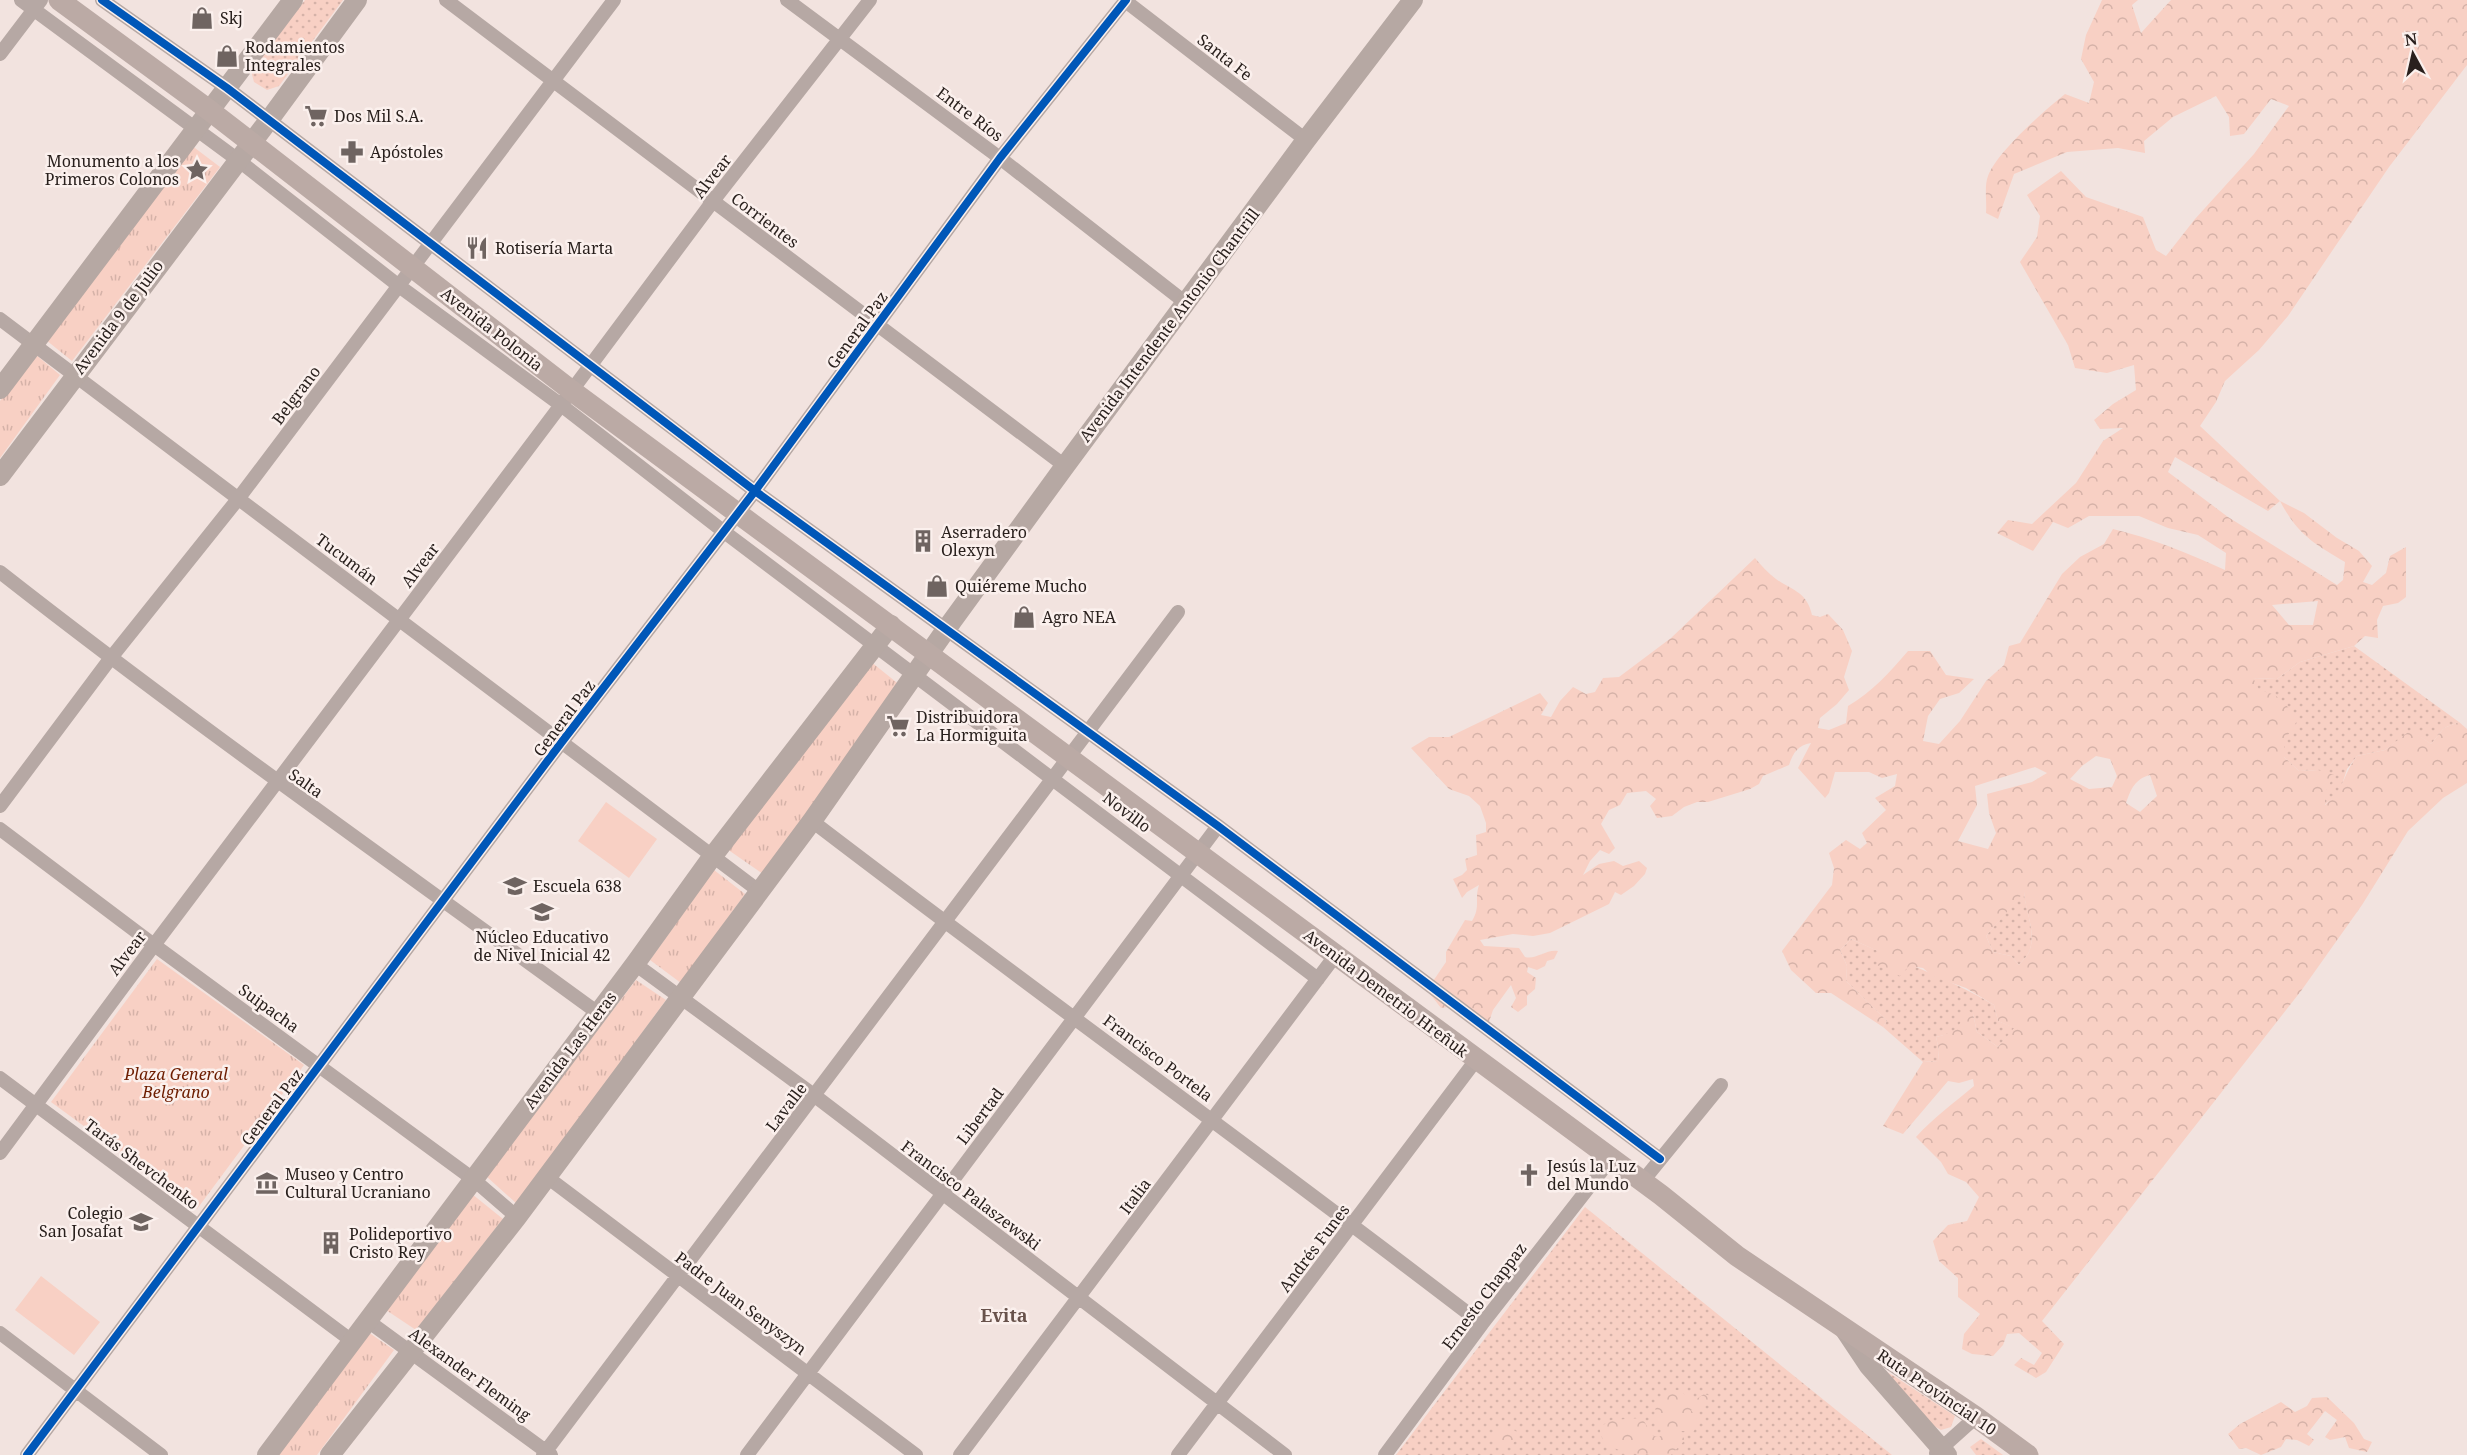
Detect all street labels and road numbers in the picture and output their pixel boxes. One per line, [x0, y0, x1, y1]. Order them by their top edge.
street label: Santa Fe [1193, 29, 1257, 85]
street label: Entre Ríos [932, 82, 1008, 146]
street label: Alvear [688, 149, 737, 203]
street label: Corrientes [727, 187, 803, 253]
street label: Avenida Intendente Antonio Chantrill [1074, 204, 1264, 446]
street label: Avenida 9 de Julio [68, 256, 168, 378]
street label: Avenida Polonia [436, 282, 548, 376]
street label: General Paz [821, 287, 893, 373]
street label: Belgrano [267, 361, 325, 429]
street label: Tucumán [311, 528, 383, 590]
street label: Alvear [396, 538, 444, 592]
street label: General Paz [528, 675, 600, 761]
street label: Salta [284, 763, 328, 803]
street label: Novillo [1098, 787, 1156, 837]
street label: Avenida Demetrio Hreñuk [1299, 924, 1473, 1063]
street label: Alvear [103, 926, 151, 980]
street label: Suipacha [234, 979, 304, 1037]
street label: Avenida Las Heras [519, 987, 621, 1113]
street label: Francisco Portela [1099, 1009, 1217, 1107]
street label: General Paz [236, 1064, 308, 1150]
street label: Lavalle [760, 1078, 812, 1136]
street label: Libertad [952, 1083, 1009, 1149]
street label: Tarás Shevchenko [80, 1114, 204, 1214]
street label: Francisco Palaszewski [897, 1135, 1045, 1255]
street label: Italia [1114, 1174, 1156, 1218]
street label: Andrés Funes [1274, 1200, 1354, 1296]
street label: Ernesto Chappaz [1437, 1238, 1531, 1354]
street label: Padre Juan Senyszyn [671, 1246, 811, 1360]
street label: Alexander Fleming [405, 1322, 536, 1426]
street label: Ruta Provincial 10 [1873, 1344, 2001, 1440]

